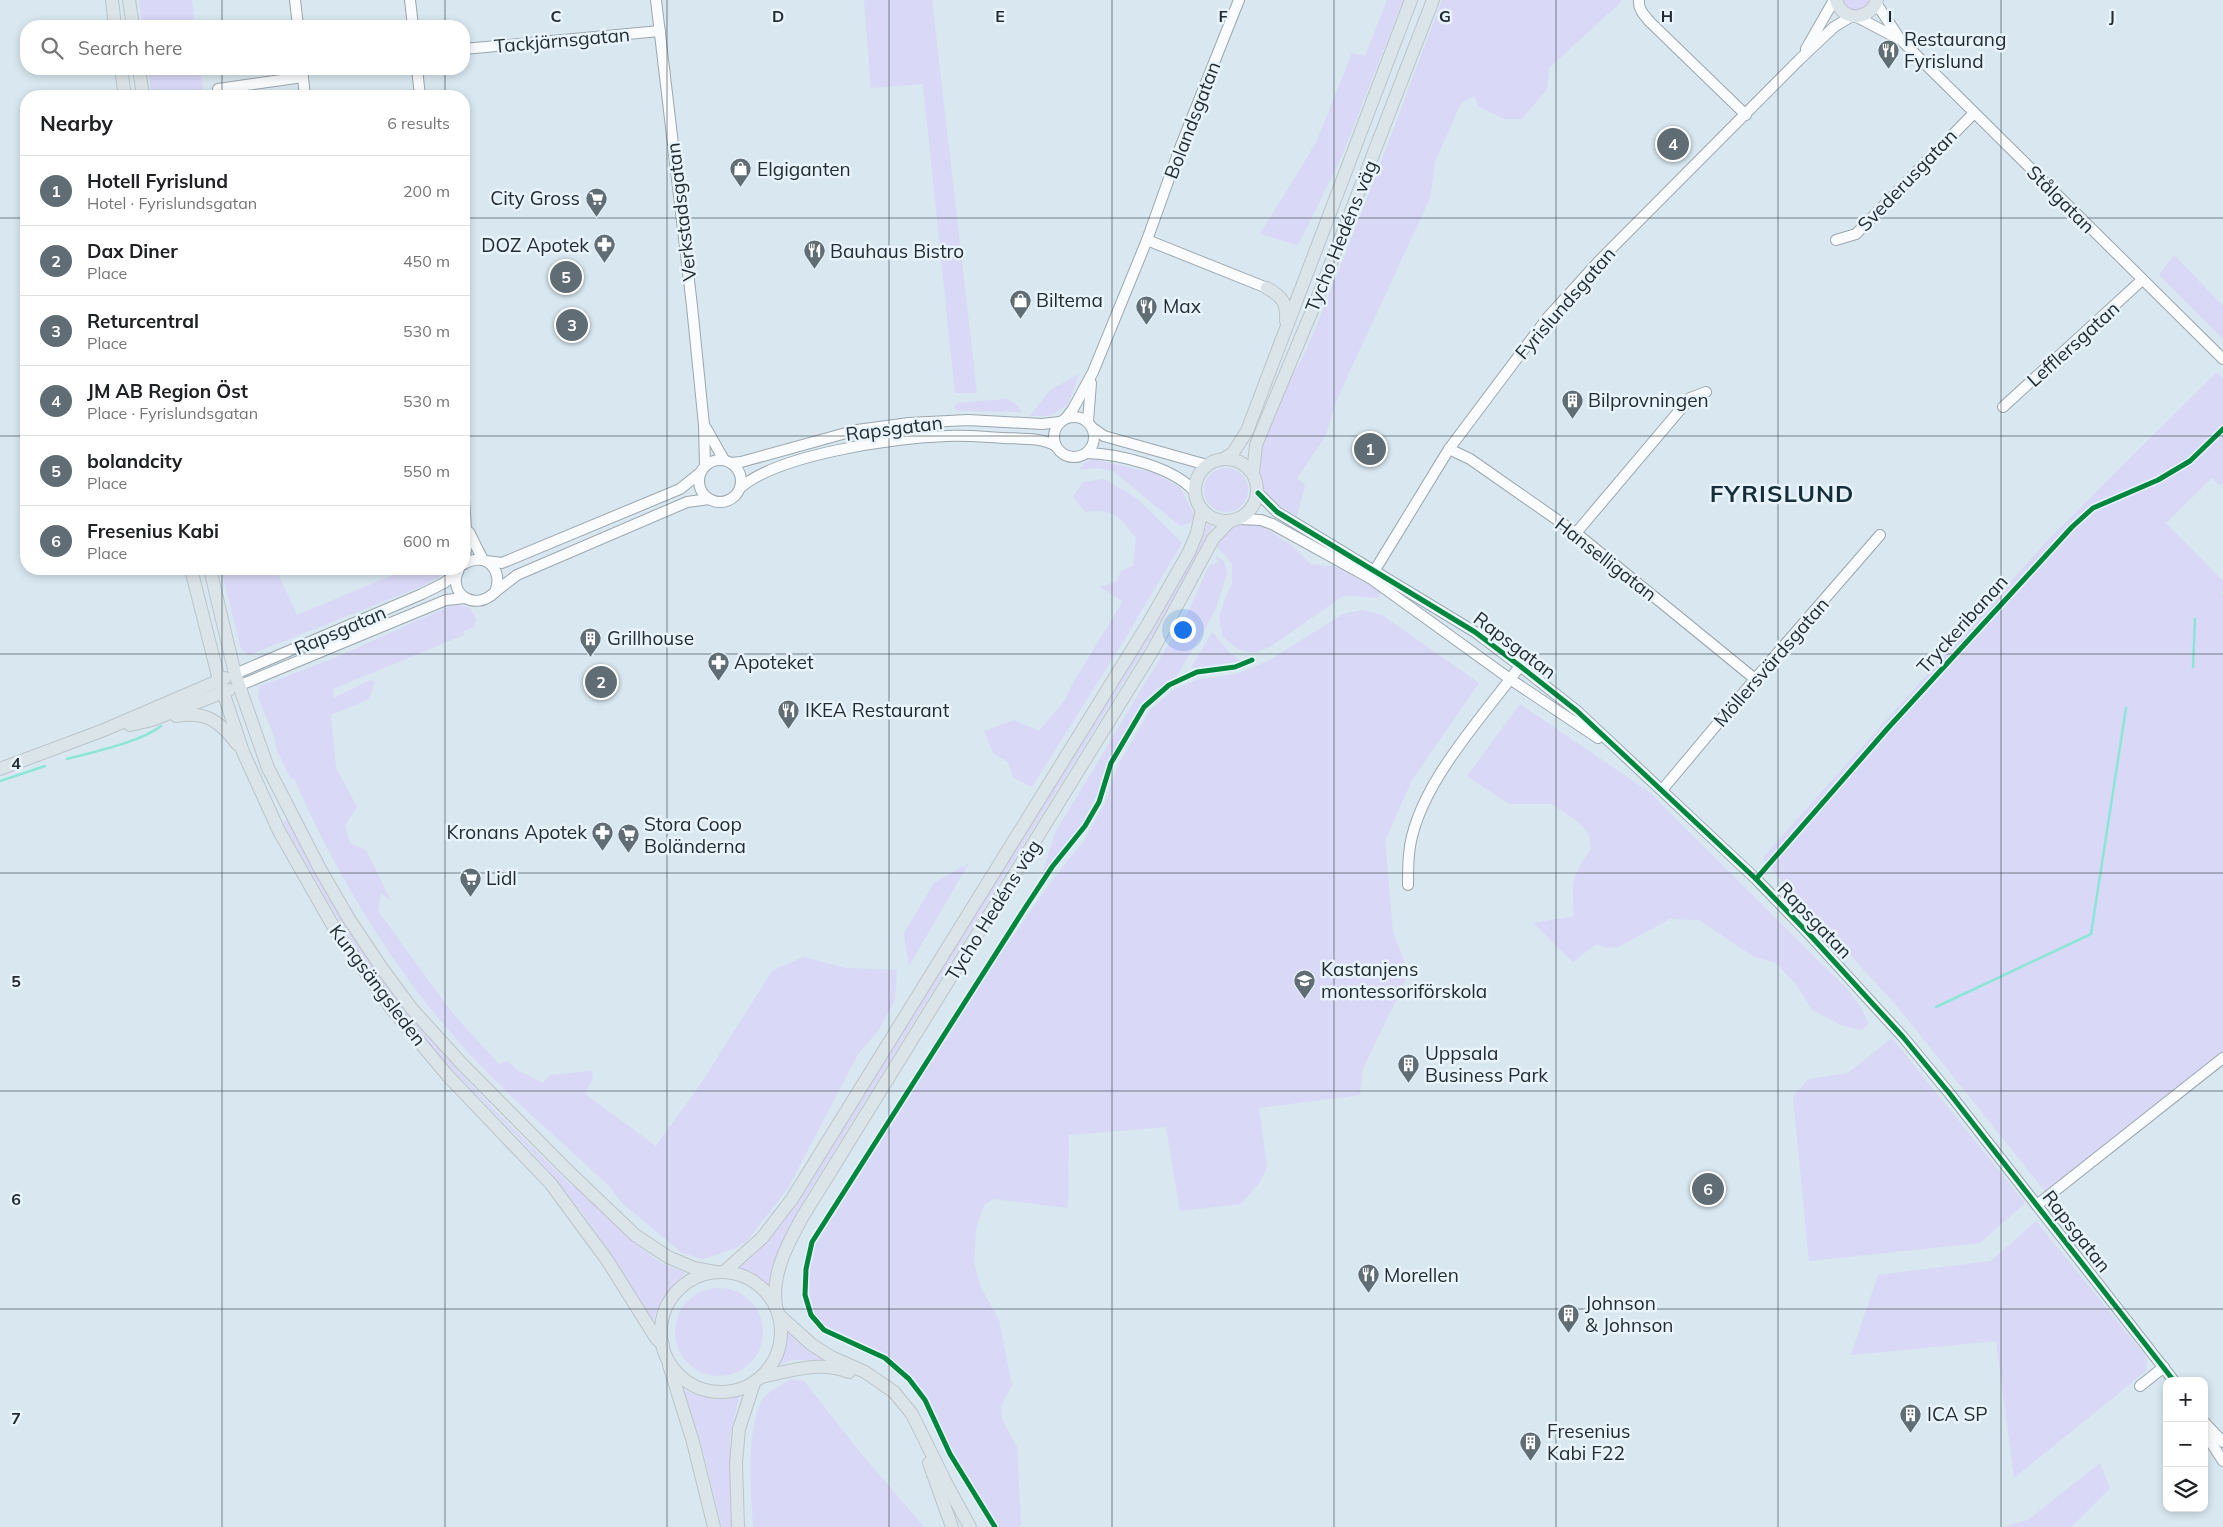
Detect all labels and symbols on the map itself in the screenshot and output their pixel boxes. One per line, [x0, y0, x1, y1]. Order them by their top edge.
text: C [551, 6, 562, 26]
text: D [772, 6, 784, 26]
text: E [995, 6, 1005, 26]
text: F [1218, 6, 1228, 26]
text: G [1439, 6, 1451, 26]
text: H [1661, 6, 1673, 26]
text: I [1888, 6, 1892, 26]
text: J [2109, 6, 2115, 26]
street label: Tackjärnsgatan [493, 22, 631, 58]
place label: Restaurang Fyrislund [1904, 27, 2006, 73]
restaurant icon: Restaurang Fyrislund [1876, 38, 1900, 69]
street label: Bolandsgatan [1159, 58, 1225, 182]
street label: Svederusgatan [1852, 124, 1962, 236]
pin: 4 [1657, 125, 1689, 163]
street label: Verkstadsgatan [661, 141, 701, 283]
shop icon: Elgiganten [729, 157, 753, 188]
place label: Elgiganten [757, 157, 851, 181]
street label: Tycho Hedéns väg [1300, 157, 1382, 315]
street label: Stålgatan [2022, 160, 2100, 238]
place label: City Gross [490, 186, 580, 210]
supermarket icon: City Gross [584, 186, 608, 217]
place label: DOZ Apotek [481, 233, 589, 257]
pharmacy icon: DOZ Apotek [593, 233, 617, 264]
restaurant icon: Bauhaus Bistro [802, 239, 826, 270]
place label: Bauhaus Bistro [830, 239, 964, 263]
street label: Fyrislundsgatan [1510, 242, 1620, 364]
pin: 5 [550, 258, 582, 296]
shop icon: Biltema [1008, 288, 1032, 319]
place label: Biltema [1036, 288, 1103, 312]
restaurant icon: Max [1135, 294, 1159, 325]
place label: Max [1163, 294, 1201, 318]
street label: Lefflersgatan [2022, 296, 2124, 392]
pin: 3 [556, 306, 588, 344]
building icon: Bilprovningen [1560, 388, 1584, 419]
place label: Bilprovningen [1588, 388, 1709, 412]
street label: Rapsgatan [844, 410, 944, 446]
pin: 1 [1354, 430, 1386, 468]
district label: FYRISLUND [1710, 478, 1854, 508]
street label: Hanselligatan [1550, 512, 1662, 606]
street label: Tryckeribanan [1911, 570, 2013, 678]
street label: Möllersvärdsgatan [1708, 592, 1834, 732]
street label: Rapsgatan [290, 600, 390, 660]
street label: Rapsgatan [1469, 606, 1561, 684]
your location [1170, 617, 1196, 643]
building icon: Grillhouse [579, 626, 603, 657]
place label: Grillhouse [607, 626, 694, 650]
pharmacy icon: Apoteket [706, 650, 730, 681]
place label: Apoteket [734, 650, 814, 674]
pin: 2 [585, 663, 617, 701]
restaurant icon: IKEA Restaurant [777, 698, 801, 729]
place label: IKEA Restaurant [805, 698, 950, 722]
text: 4 [11, 753, 21, 773]
place label: Stora Coop Boländerna [644, 812, 746, 858]
place label: Kronans Apotek [446, 820, 587, 844]
pharmacy icon: Kronans Apotek [591, 820, 615, 851]
supermarket icon: Stora Coop Boländerna [616, 823, 640, 854]
street label: Tycho Hedéns väg [940, 835, 1046, 985]
supermarket icon: Lidl [458, 866, 482, 897]
place label: Lidl [486, 866, 517, 890]
street label: Rapsgatan [1773, 877, 1857, 963]
street label: Kungsängsleden [324, 919, 432, 1051]
place label: Kastanjens montessoriförskola [1321, 957, 1487, 1003]
school or university icon: Kastanjens montessoriförskola [1293, 968, 1317, 999]
text: 5 [11, 971, 21, 991]
place label: Uppsala Business Park [1425, 1041, 1548, 1087]
building icon: Uppsala Business Park [1397, 1052, 1421, 1083]
pin: 6 [1692, 1170, 1724, 1208]
street label: Rapsgatan [2038, 1185, 2116, 1277]
text: 6 [11, 1189, 21, 1209]
restaurant icon: Morellen [1356, 1263, 1380, 1294]
place label: Morellen [1384, 1263, 1459, 1287]
place label: Johnson & Johnson [1585, 1291, 1673, 1337]
building icon: Johnson & Johnson [1557, 1302, 1581, 1333]
building icon: ICA SP [1899, 1402, 1923, 1433]
place label: ICA SP [1927, 1402, 1988, 1426]
text: 7 [11, 1408, 21, 1428]
place label: Fresenius Kabi F22 [1547, 1419, 1630, 1465]
building icon: Fresenius Kabi F22 [1519, 1430, 1543, 1461]

